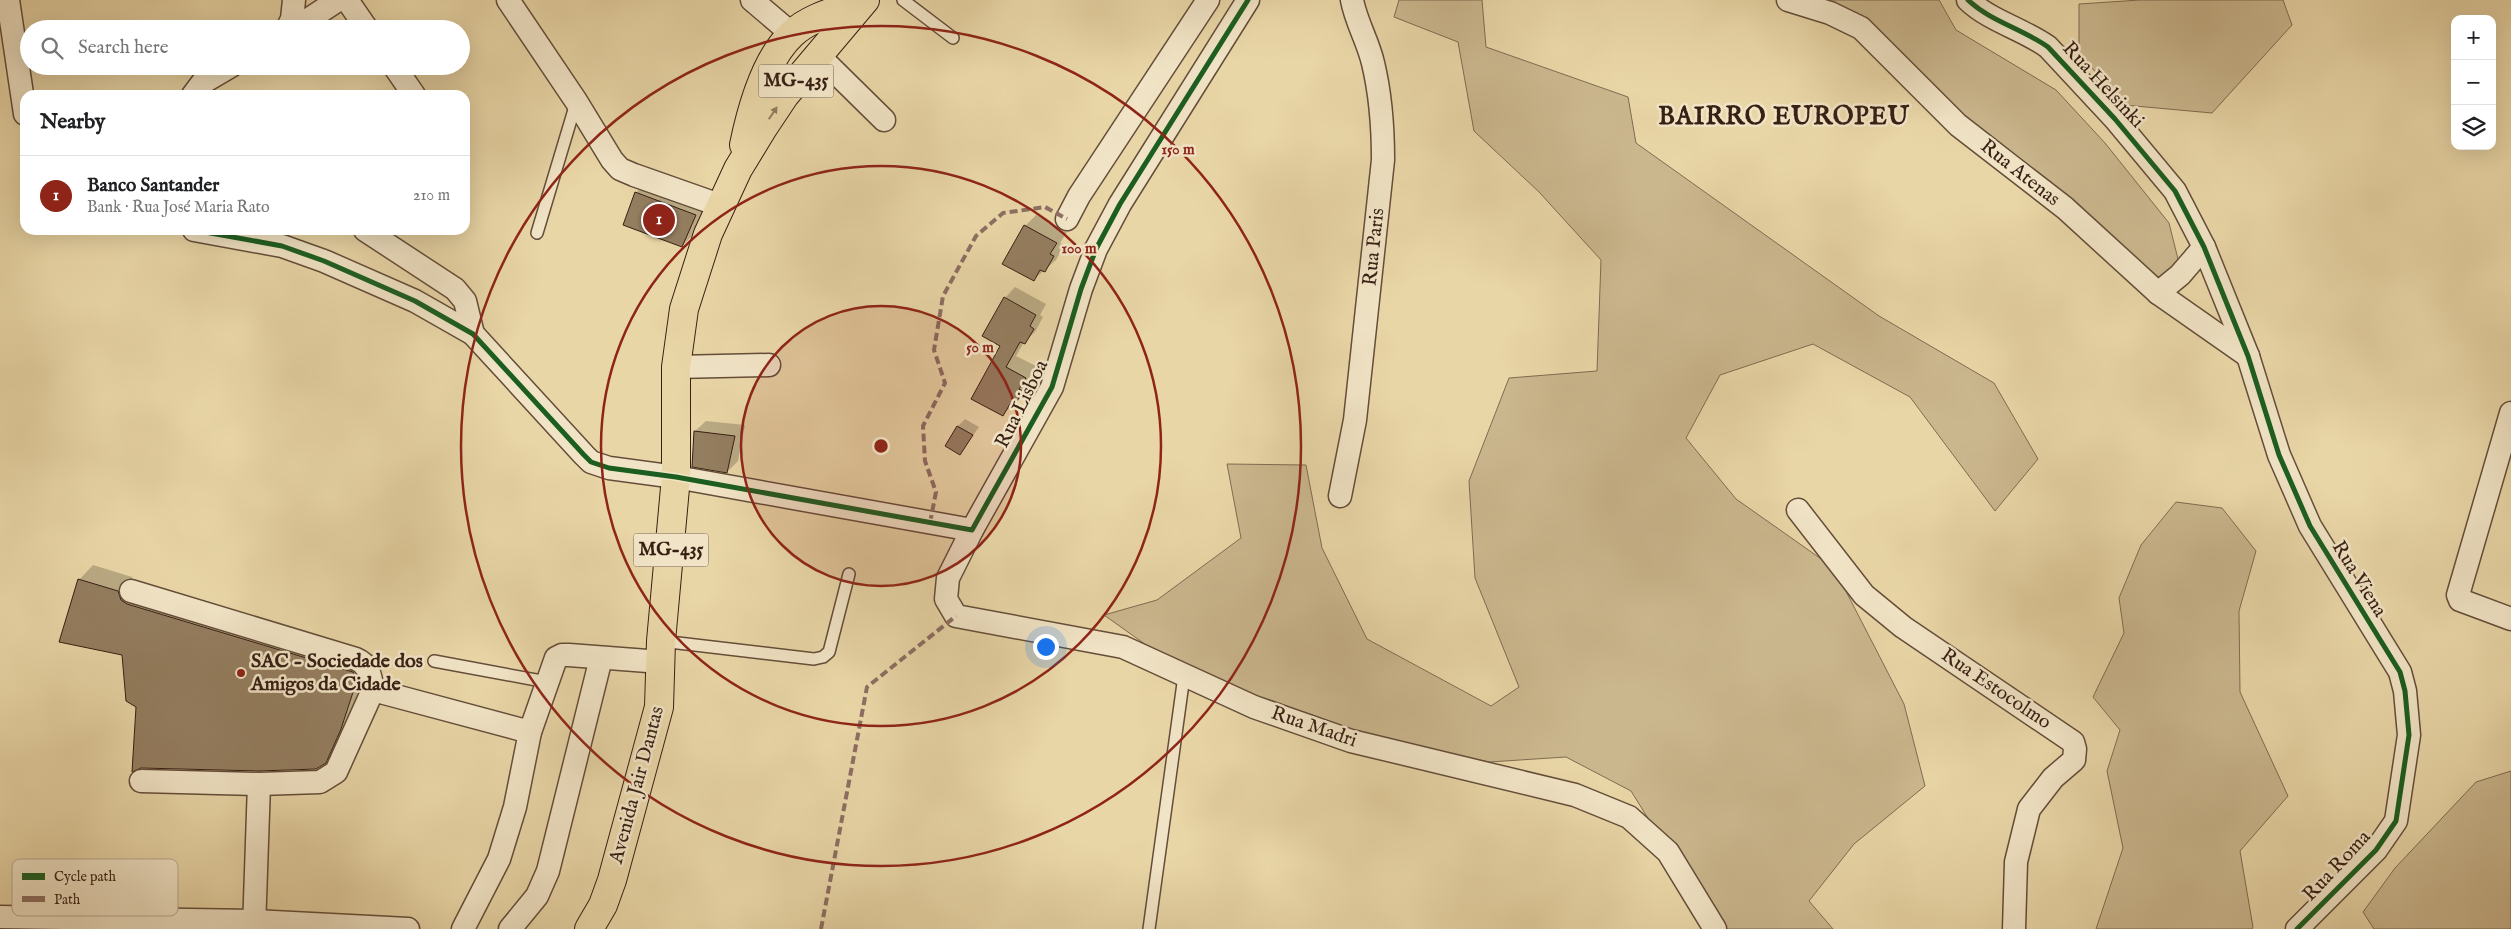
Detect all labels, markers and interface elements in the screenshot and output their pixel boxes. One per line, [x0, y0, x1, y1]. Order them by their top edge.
map controls [2451, 15, 2496, 150]
button: + [2451, 15, 2496, 60]
search box [20, 20, 470, 75]
icon: search [38, 34, 66, 62]
text: Search here [78, 36, 169, 60]
street label: Rua Helsinki [2057, 37, 2149, 133]
button: − [2451, 60, 2496, 105]
road number: MG-435 [758, 64, 834, 98]
district label: BAIRRO EUROPEU [1658, 101, 1910, 133]
button: layers [2451, 105, 2496, 150]
one-way arrow [768, 106, 778, 120]
text: Nearby [40, 109, 105, 136]
street label: Rua Atenas [1975, 134, 2065, 212]
text: 150 m [1161, 140, 1195, 159]
text: Banco Santander [87, 174, 219, 198]
text: 1 [53, 186, 59, 206]
text: 210 m [413, 186, 450, 206]
text: Bank · Rua José Maria Rato [87, 198, 270, 218]
pin: 1 [643, 201, 675, 239]
street label: Rua Paris [1357, 207, 1391, 287]
text: 100 m [1061, 239, 1097, 258]
text: 50 m [966, 338, 994, 357]
street label: Rua Lisboa [990, 355, 1054, 452]
centre of rings [872, 437, 890, 455]
road number: MG-435 [634, 534, 708, 566]
street label: Rua Viena [2326, 536, 2392, 622]
your location [1033, 634, 1059, 660]
street label: Rua Estocolmo [1936, 643, 2056, 735]
place label: SAC - Sociedade dos Amigos da Cidade [250, 649, 423, 697]
marker: SAC - Sociedade dos Amigos da Cidade [235, 667, 247, 679]
street label: Rua Madri [1268, 701, 1360, 753]
street label: Avenida Jair Dantas [604, 704, 670, 867]
street label: Rua Roma [2298, 825, 2377, 907]
legend [12, 859, 178, 916]
text: Cycle path [54, 868, 116, 886]
text: Path [54, 891, 81, 909]

